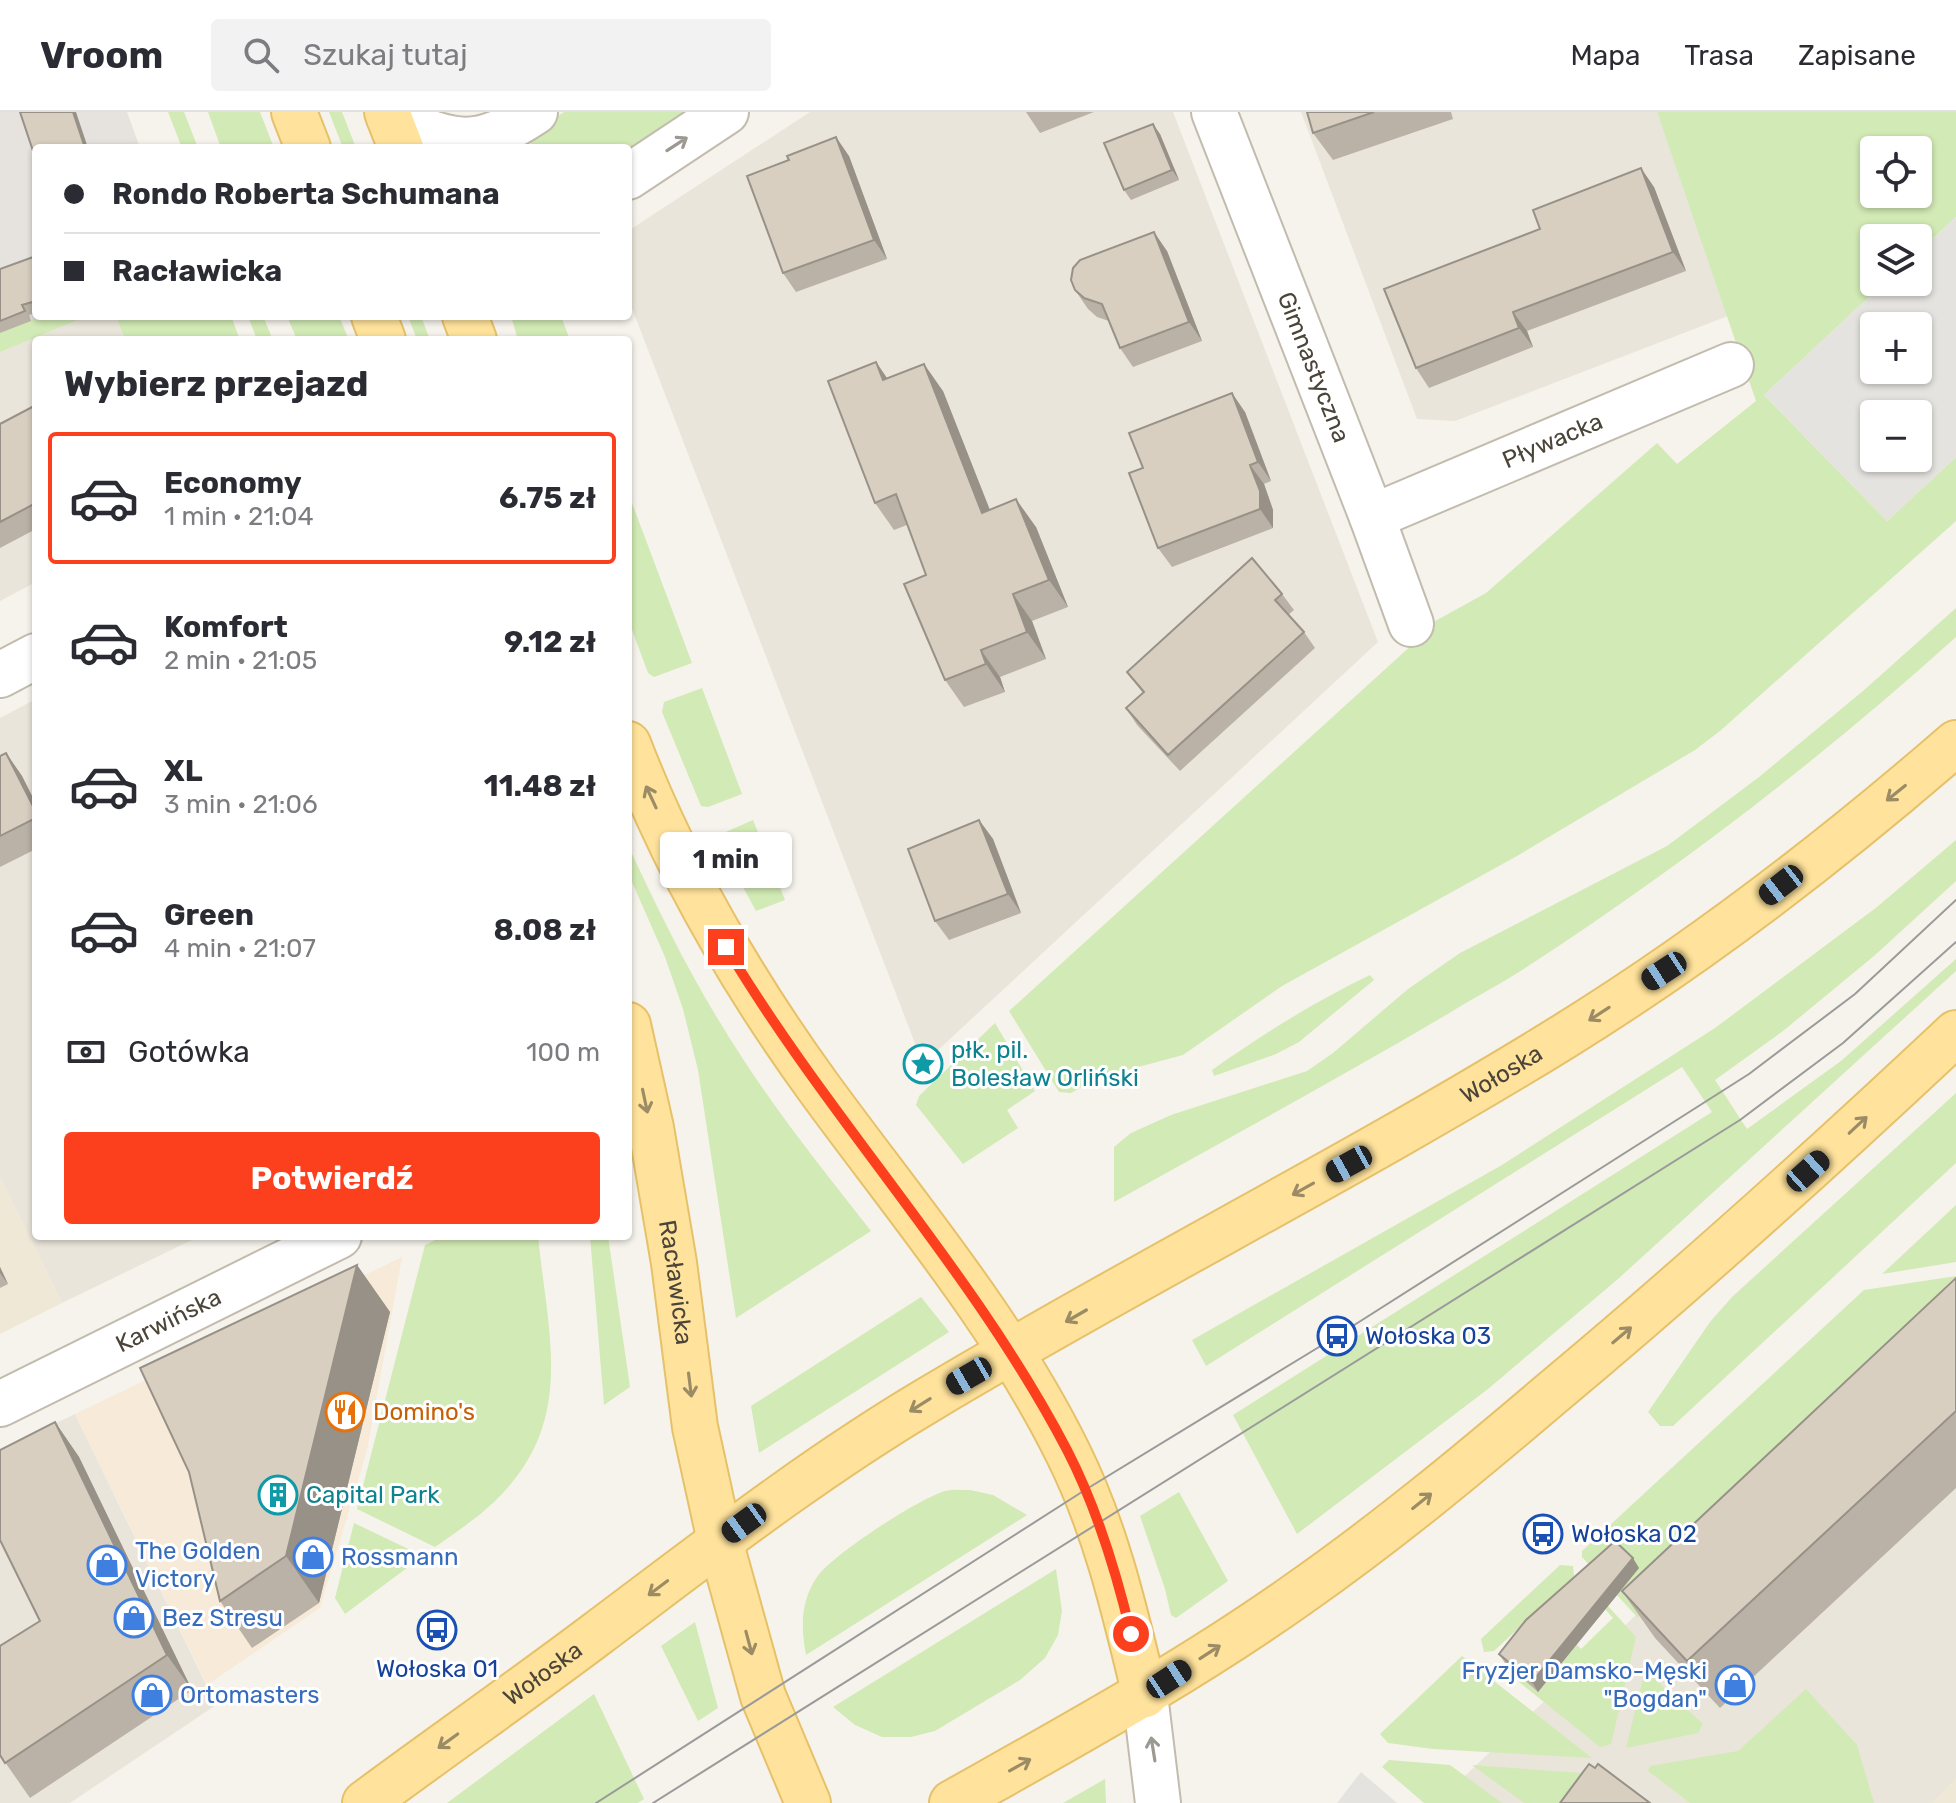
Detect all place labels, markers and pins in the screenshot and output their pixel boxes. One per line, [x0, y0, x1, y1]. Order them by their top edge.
place label: płk. pil. Bolesław Orliński [951, 1036, 1139, 1092]
place icon: płk. pil. Bolesław Orliński [902, 1043, 944, 1085]
bus stop icon: Wołoska 03 [1316, 1315, 1358, 1357]
place label: Wołoska 03 [1365, 1322, 1491, 1350]
restaurant icon: Domino's [324, 1391, 366, 1433]
place label: Domino's [373, 1398, 475, 1426]
building icon: Capital Park [257, 1474, 299, 1516]
place label: Capital Park [306, 1481, 440, 1509]
bus stop icon: Wołoska 02 [1522, 1513, 1564, 1555]
place label: Wołoska 02 [1571, 1520, 1697, 1548]
shop icon: Rossmann [292, 1536, 334, 1578]
place label: The Golden Victory [135, 1537, 261, 1593]
place label: Rossmann [341, 1543, 459, 1571]
shop icon: The Golden Victory [86, 1544, 128, 1586]
shop icon: Bez Stresu [113, 1597, 155, 1639]
place label: Bez Stresu [162, 1604, 283, 1632]
bus stop icon: Wołoska 01 [416, 1609, 458, 1651]
place label: Wołoska 01 [376, 1655, 498, 1683]
place label: Fryzjer Damsko-Męski "Bogdan" [1461, 1657, 1707, 1713]
shop icon: Fryzjer Damsko-Męski "Bogdan" [1714, 1664, 1756, 1706]
shop icon: Ortomasters [131, 1674, 173, 1716]
place label: Ortomasters [180, 1681, 320, 1709]

